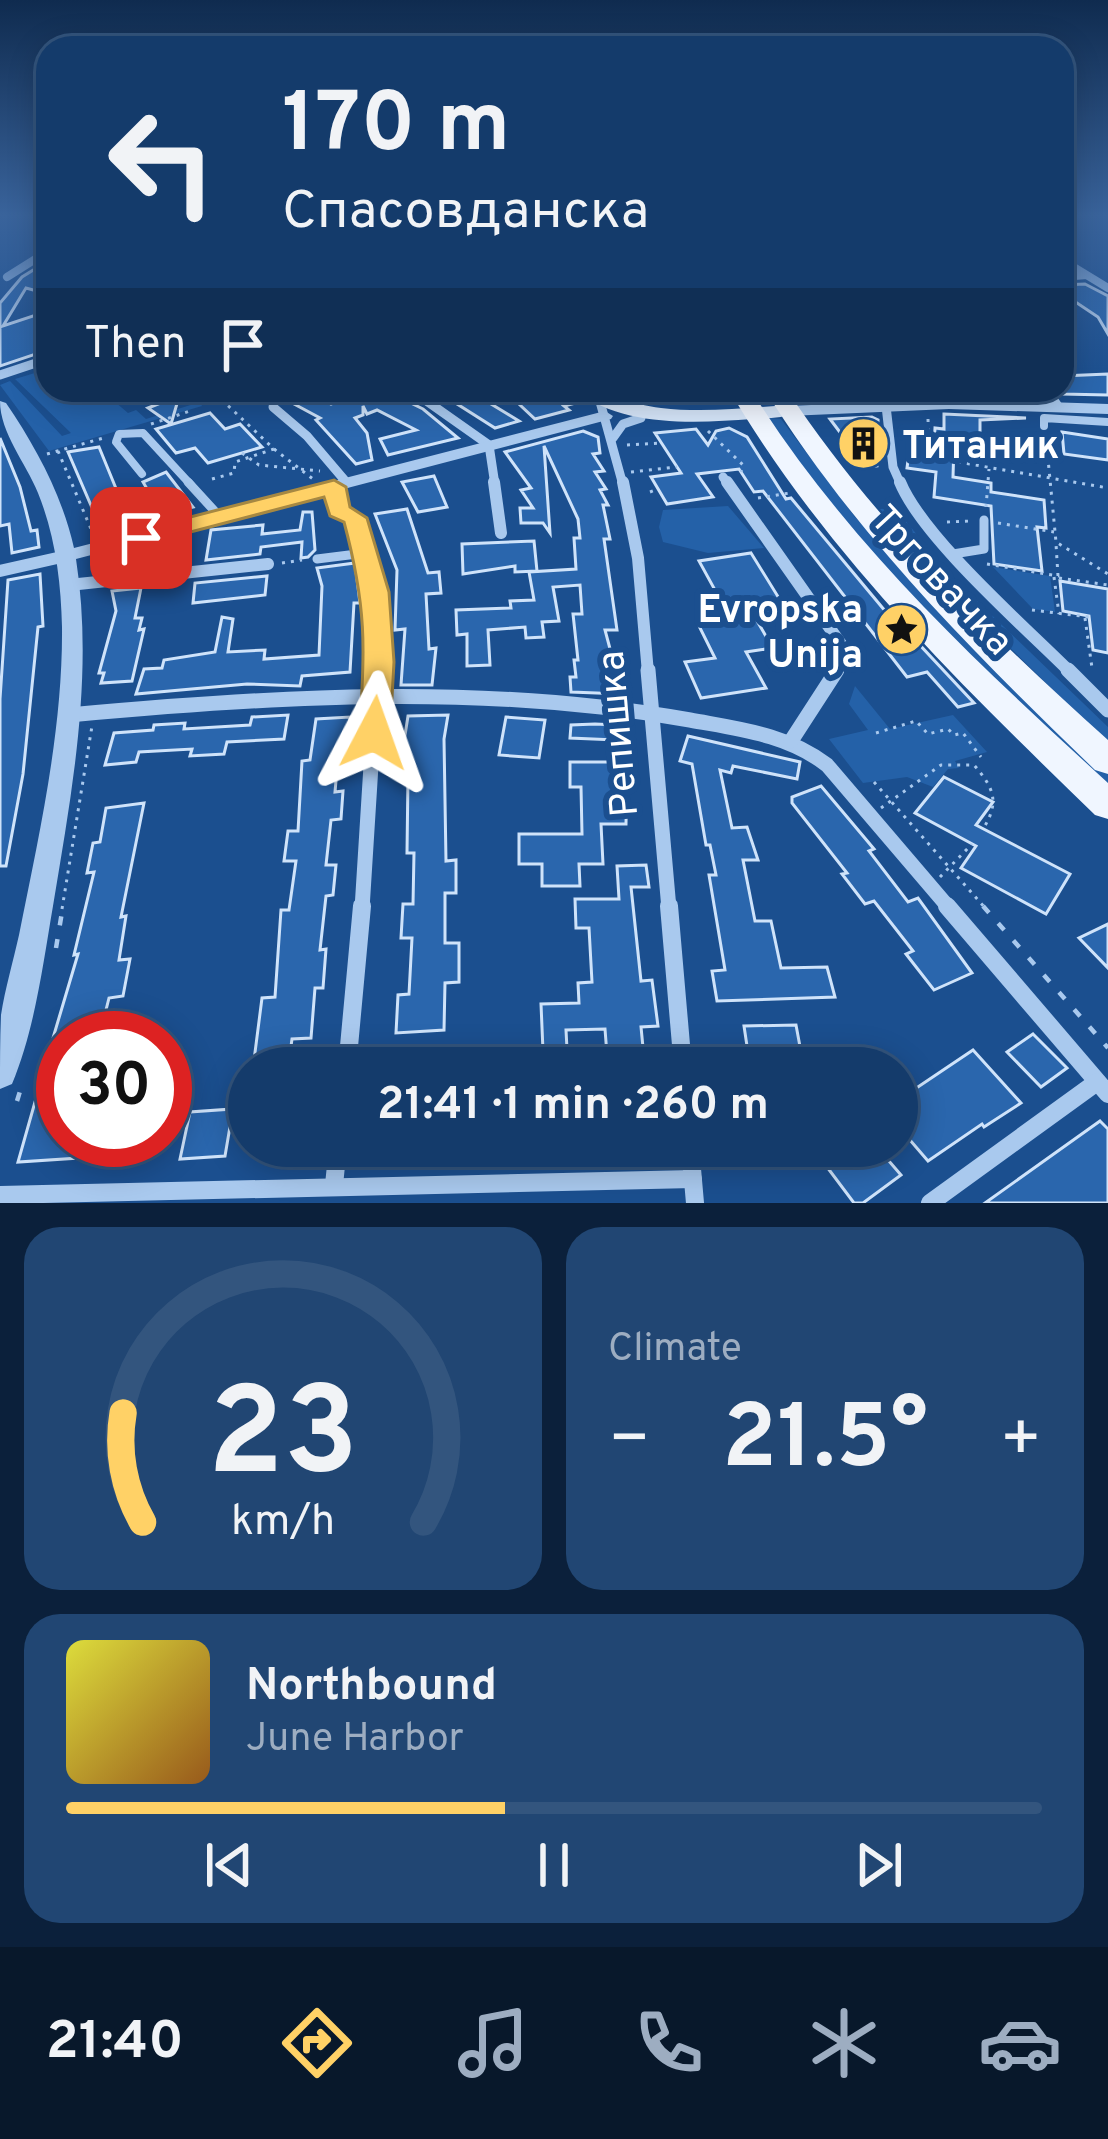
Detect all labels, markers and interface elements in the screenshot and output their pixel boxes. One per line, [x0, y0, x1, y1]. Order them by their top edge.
text: 170 m [282, 75, 510, 181]
icon: left [84, 84, 240, 240]
text: Спасовданска [282, 179, 649, 248]
icon: arrive [210, 312, 276, 378]
text: Then [84, 317, 186, 374]
building icon: Титаник [835, 416, 891, 472]
place label: Титаник [902, 424, 1059, 473]
pin [90, 487, 192, 589]
street label: Трговачка [858, 497, 1022, 668]
icon: arrive [108, 505, 174, 571]
place label: Evropska Unija [698, 588, 863, 682]
place icon: Evropska Unija [874, 602, 930, 658]
street label: Репишка [589, 649, 652, 819]
position arrow [311, 670, 437, 796]
speed limit sign: 30 [36, 1011, 192, 1167]
text: 21:41 · 1 min · 260 m [377, 1078, 769, 1135]
text: Climate [608, 1326, 742, 1375]
text: 23 [207, 1361, 359, 1519]
text: 21.5° [722, 1386, 928, 1499]
text: − [608, 1401, 651, 1484]
text: + [999, 1401, 1042, 1484]
text: km/h [231, 1495, 335, 1549]
text: Northbound [246, 1659, 497, 1716]
text: June Harbor [246, 1716, 464, 1765]
icon: previous [196, 1832, 262, 1898]
icon: pause [521, 1832, 587, 1898]
icon: next [846, 1832, 912, 1898]
icon: directions [275, 2001, 359, 2085]
icon: music [451, 2001, 535, 2085]
icon: phone [627, 2001, 711, 2085]
icon: climate [802, 2001, 886, 2085]
icon: car [978, 2001, 1062, 2085]
text: 21:40 [46, 2009, 184, 2078]

